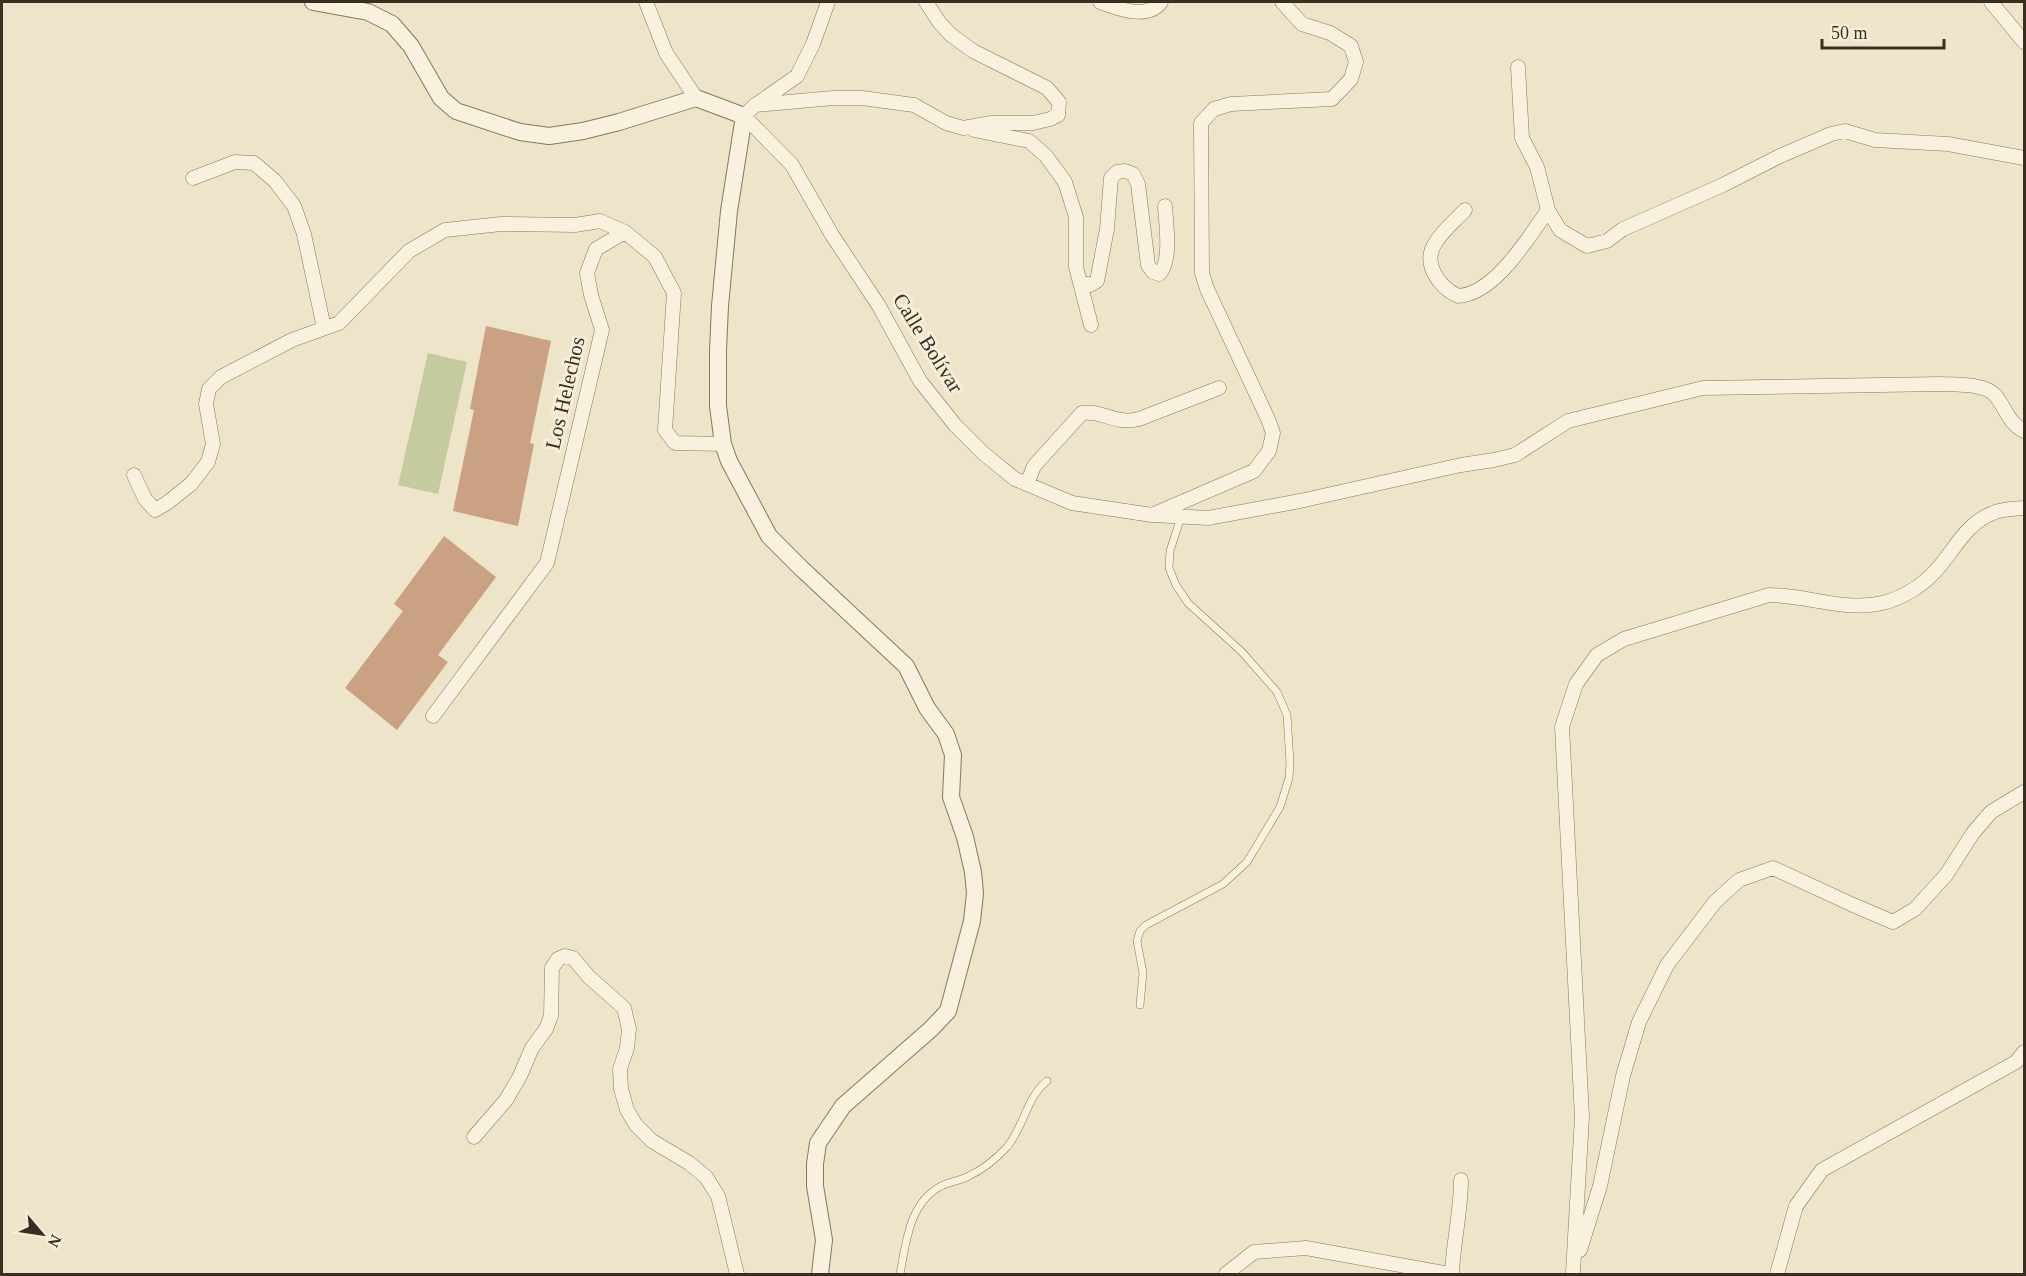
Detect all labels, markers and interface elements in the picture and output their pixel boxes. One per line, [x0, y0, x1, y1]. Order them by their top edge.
scale bar [1822, 12, 1944, 50]
text: 50 m [1831, 23, 1868, 43]
street label: Calle Bolívar [888, 289, 968, 397]
street label: Los Helechos [540, 334, 590, 452]
north arrow [12, 1204, 72, 1264]
text: N [44, 1232, 65, 1251]

